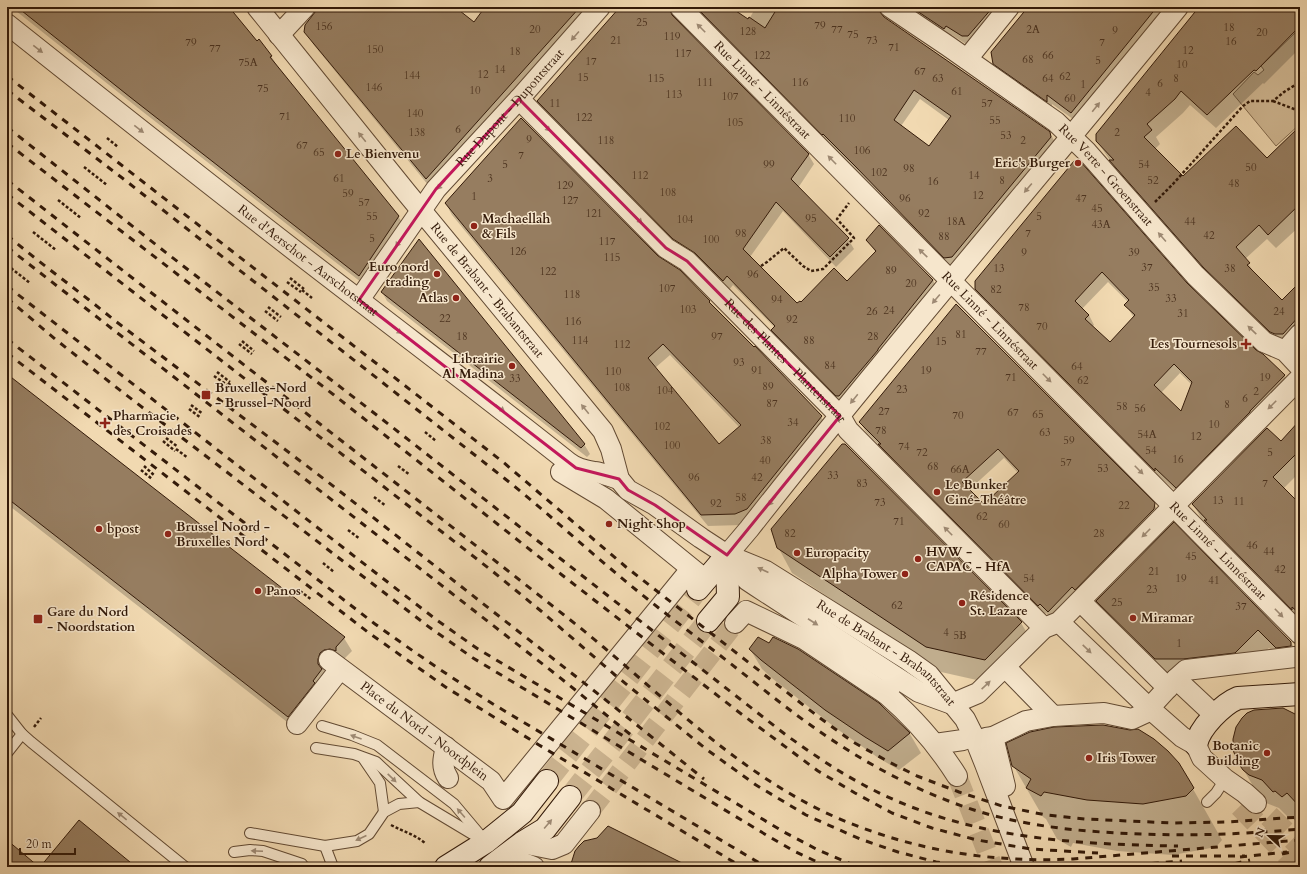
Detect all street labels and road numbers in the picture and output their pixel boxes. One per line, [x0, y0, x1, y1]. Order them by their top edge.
street label: Rue Linné - Linnéstraat [710, 37, 815, 143]
street label: Rue Dupont - Dupontstraat [452, 45, 568, 171]
street label: Rue Verte - Groenstraat [1055, 120, 1157, 230]
street label: Rue d'Aerschot - Aarschotstraat [234, 201, 382, 321]
street label: Rue de Brabant - Brabantstraat [426, 219, 548, 362]
street label: Rue Linné - Linnéstraat [937, 268, 1043, 374]
street label: Rue des Plantes - Plantenstraat [720, 295, 851, 426]
street label: Rue Linné - Linnéstraat [1165, 498, 1270, 604]
street label: Rue de Brabant - Brabantstraat [813, 596, 960, 710]
street label: Place du Nord - Noordplein [356, 677, 493, 786]

